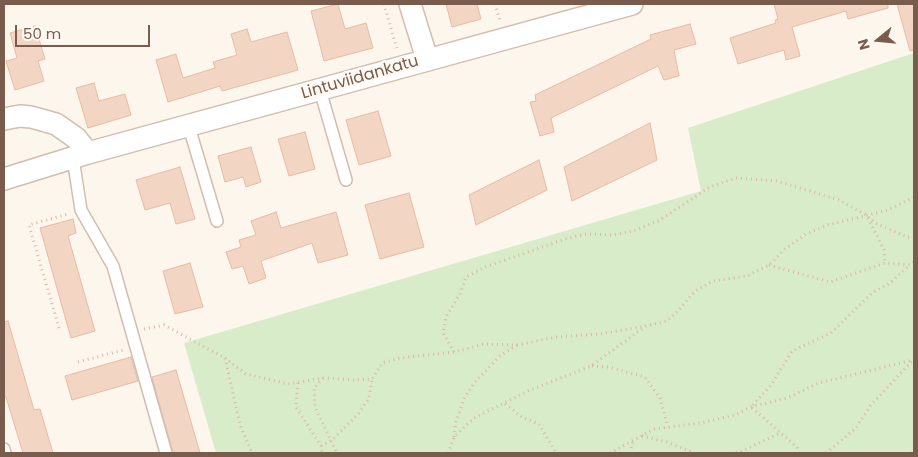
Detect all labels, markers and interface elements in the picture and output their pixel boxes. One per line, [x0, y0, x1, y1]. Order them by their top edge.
scale bar [18, 15, 152, 47]
north arrow [853, 15, 903, 65]
text: 50 m [23, 23, 61, 44]
text: N [853, 36, 875, 52]
street label: Lintuviidankatu [299, 52, 421, 104]

